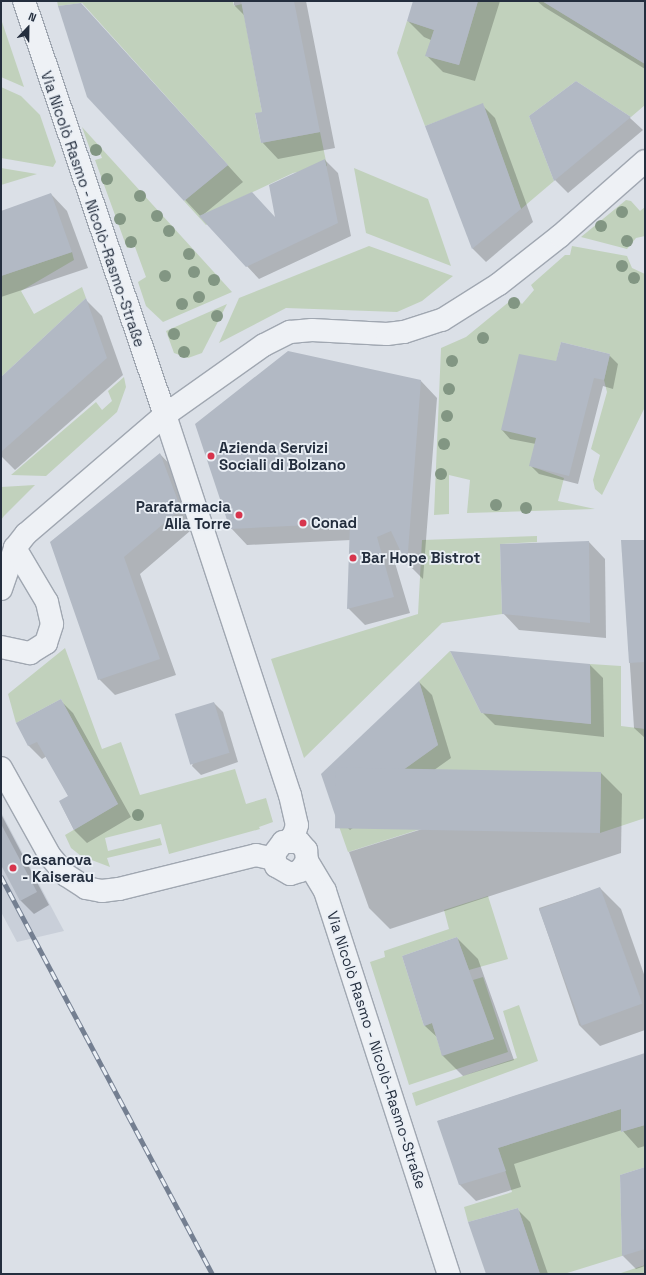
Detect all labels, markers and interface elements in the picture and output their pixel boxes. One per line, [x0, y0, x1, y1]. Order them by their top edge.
north arrow [8, 8, 48, 48]
text: N [26, 9, 39, 25]
street label: Via Nicolò Rasmo - Nicolò-Rasmo-Straße [37, 68, 149, 350]
place label: Azienda Servizi Sociali di Bolzano [219, 438, 346, 473]
marker: Azienda Servizi Sociali di Bolzano [206, 451, 216, 461]
place label: Parafarmacia Alla Torre [136, 497, 231, 532]
marker: Parafarmacia Alla Torre [234, 510, 244, 520]
place label: Conad [311, 514, 357, 532]
marker: Conad [298, 518, 308, 528]
place label: Bar Hope Bistrot [361, 549, 480, 567]
marker: Bar Hope Bistrot [348, 553, 358, 563]
place label: Casanova - Kaiserau [22, 850, 94, 885]
marker: Casanova - Kaiserau [7, 862, 19, 874]
street label: Via Nicolò Rasmo - Nicolò-Rasmo-Straße [323, 908, 431, 1192]

